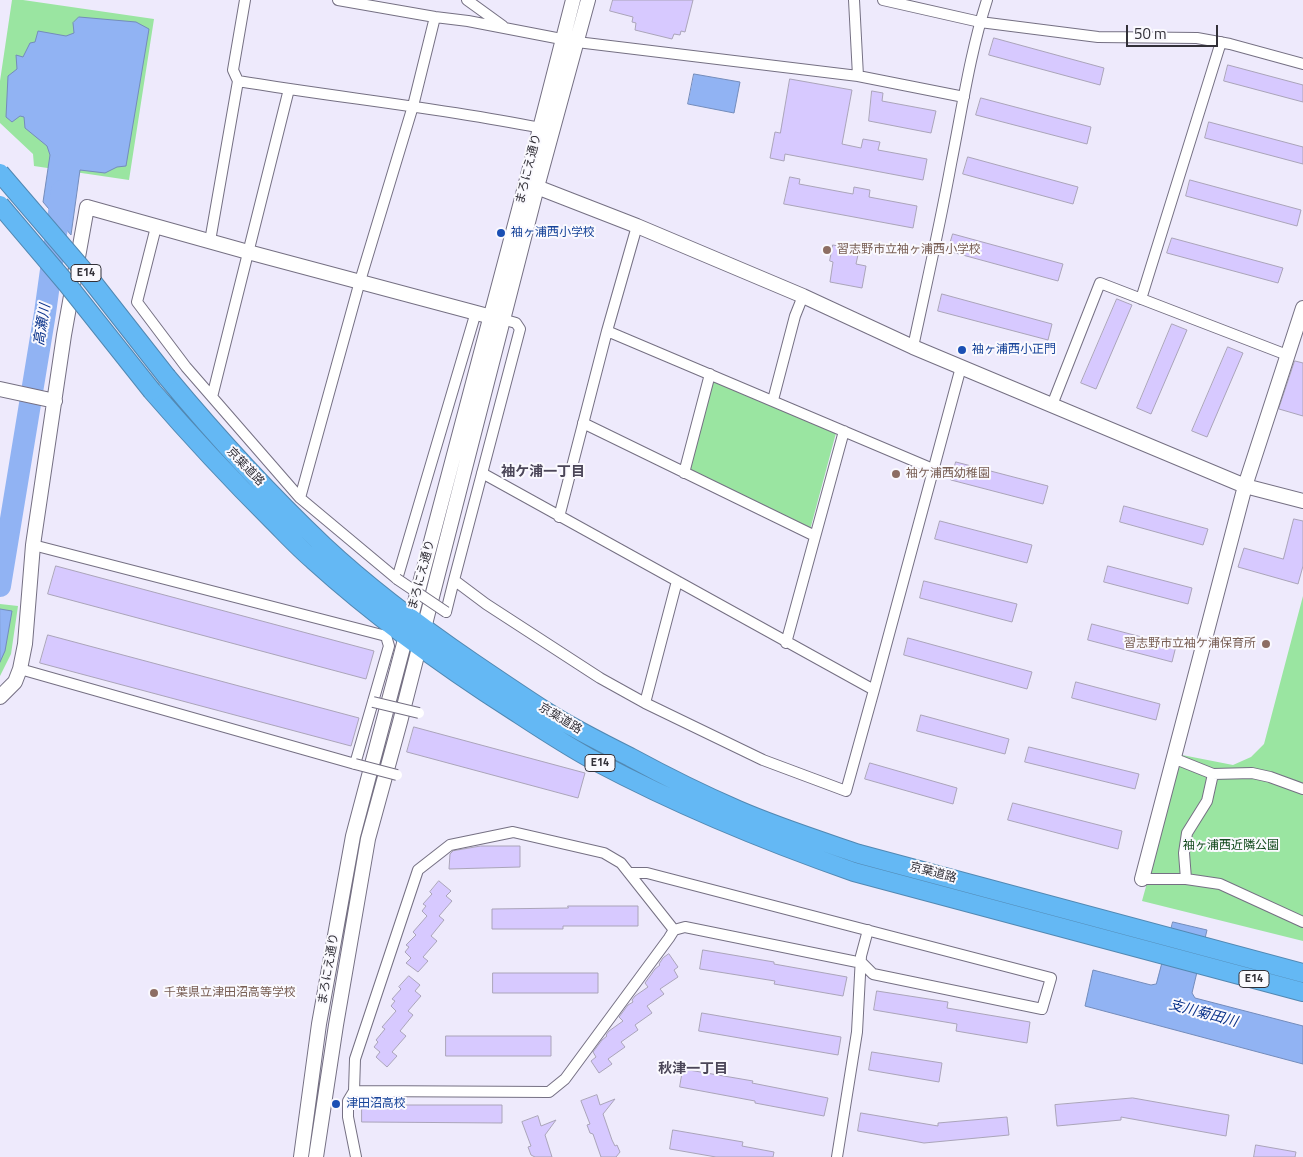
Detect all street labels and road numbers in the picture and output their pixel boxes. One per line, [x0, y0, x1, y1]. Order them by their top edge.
street label: まろにえ通り [513, 132, 545, 206]
road number: E14 [71, 264, 101, 282]
street label: 京葉道路 [223, 445, 267, 489]
street label: まろにえ通り [406, 538, 438, 612]
street label: 京葉道路 [536, 700, 584, 738]
road number: E14 [585, 754, 615, 771]
street label: 京葉道路 [908, 860, 958, 886]
street label: まろにえ通り [316, 932, 342, 1006]
road number: E14 [1239, 971, 1269, 988]

